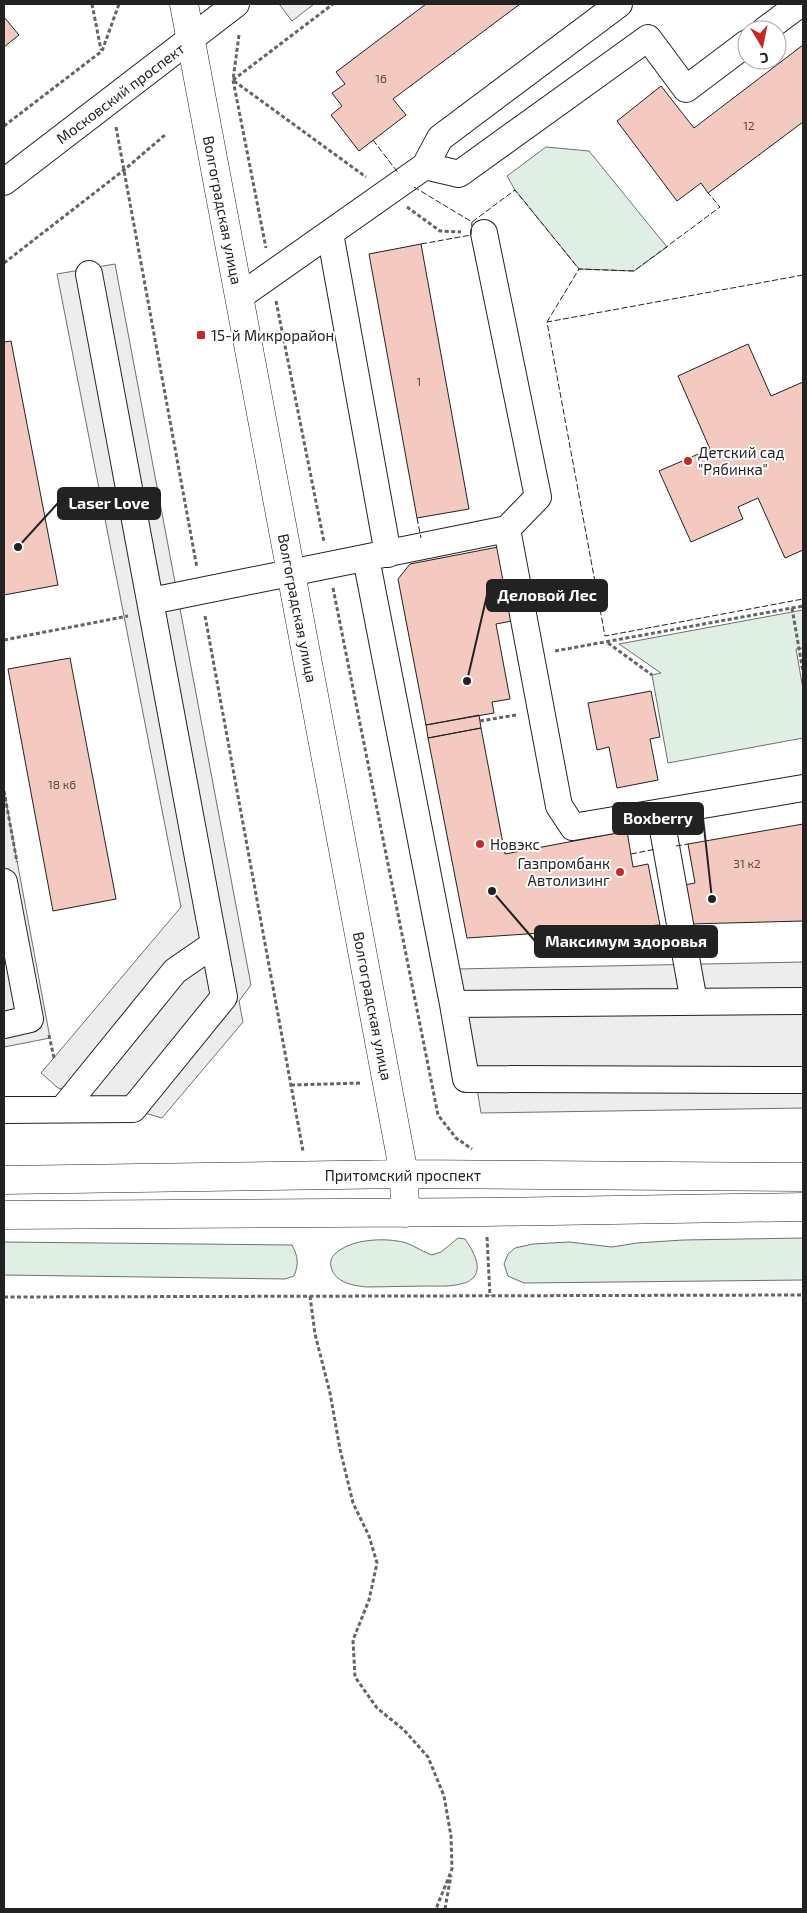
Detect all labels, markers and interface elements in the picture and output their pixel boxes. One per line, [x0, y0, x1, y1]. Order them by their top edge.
north arrow [737, 20, 787, 70]
street label: Московский проспект [52, 39, 188, 147]
text: С [759, 49, 770, 67]
house number: 16 [375, 71, 387, 85]
house number: 12 [743, 118, 755, 132]
street label: Волгоградская улица [199, 134, 246, 286]
place label: 15-й Микрорайон [211, 326, 334, 344]
marker: 15-й Микрорайон [195, 329, 207, 341]
house number: 1 [417, 374, 421, 388]
place label: Детский сад "Рябинка" [698, 443, 784, 478]
marker: Детский сад "Рябинка" [682, 455, 694, 467]
callout: Laser Love [58, 488, 160, 519]
text: Laser Love [69, 493, 149, 512]
street label: Волгоградская улица [274, 532, 321, 684]
callout: Деловой Лес [487, 580, 607, 611]
text: Деловой Лес [497, 585, 597, 604]
house number: 18 к6 [48, 777, 76, 791]
callout: Boxberry [613, 803, 703, 834]
text: Boxberry [623, 808, 693, 828]
place label: Новэкс [490, 835, 540, 853]
marker: Новэкс [474, 838, 486, 850]
place label: Газпромбанк Автолизинг [517, 854, 610, 889]
house number: 31 к2 [733, 856, 761, 870]
marker: Газпромбанк Автолизинг [614, 866, 626, 878]
callout: Максимум здоровья [535, 926, 717, 957]
street label: Волгоградская улица [349, 930, 396, 1082]
text: Максимум здоровья [545, 931, 707, 950]
street label: Притомский проспект [325, 1166, 481, 1184]

